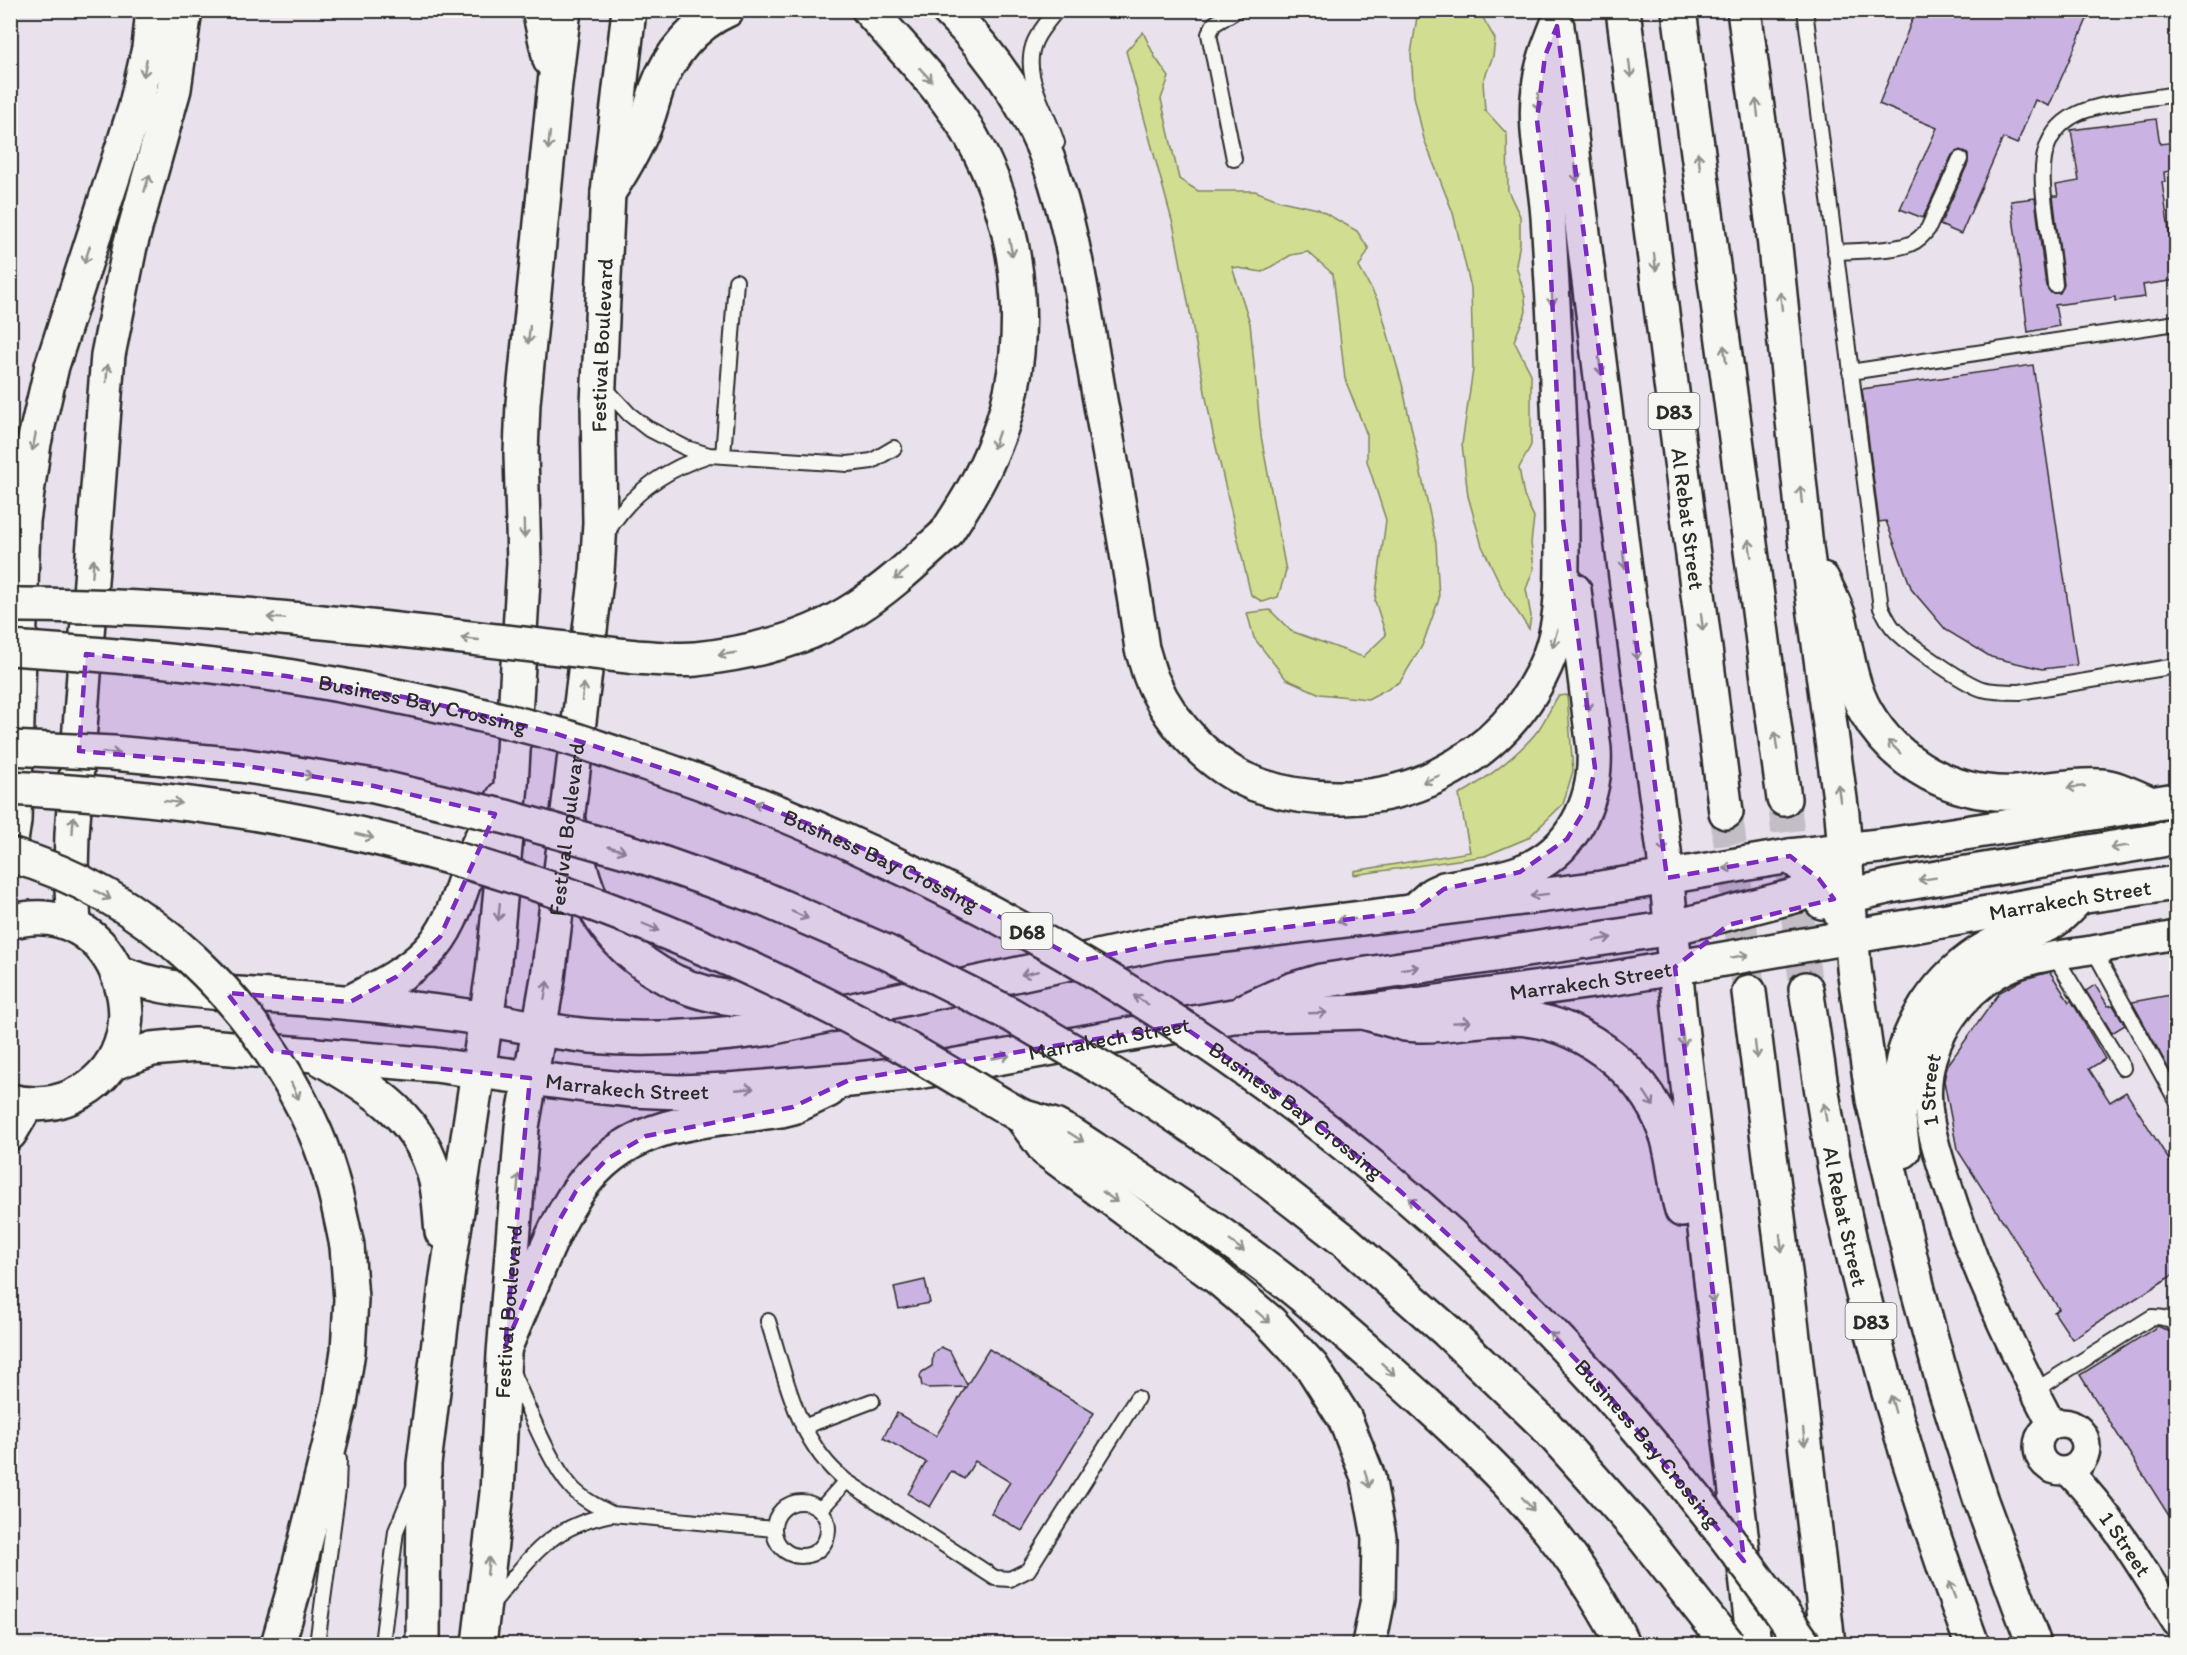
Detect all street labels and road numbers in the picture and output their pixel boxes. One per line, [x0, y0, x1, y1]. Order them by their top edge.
street label: Festival Boulevard [584, 258, 618, 433]
road number: D83 [1648, 393, 1700, 429]
street label: Al Rebat Street [1666, 446, 1711, 591]
street label: Business Bay Crossing [316, 668, 531, 739]
street label: Festival Boulevard [542, 741, 590, 917]
street label: Business Bay Crossing [780, 802, 984, 918]
street label: Marrakech Street [1987, 873, 2153, 926]
road number: D68 [1002, 913, 1052, 949]
street label: Marrakech Street [1508, 955, 1674, 1006]
street label: Marrakech Street [1026, 1010, 1192, 1066]
street label: Business Bay Crossing [1204, 1035, 1390, 1185]
street label: 1 Street [1914, 1050, 1947, 1128]
street label: Marrakech Street [544, 1067, 709, 1106]
street label: Al Rebat Street [1818, 1144, 1874, 1289]
street label: Festival Boulevard [488, 1223, 528, 1399]
road number: D83 [1846, 1303, 1896, 1339]
street label: Business Bay Crossing [1569, 1353, 1727, 1534]
street label: 1 Street [2094, 1506, 2158, 1581]

